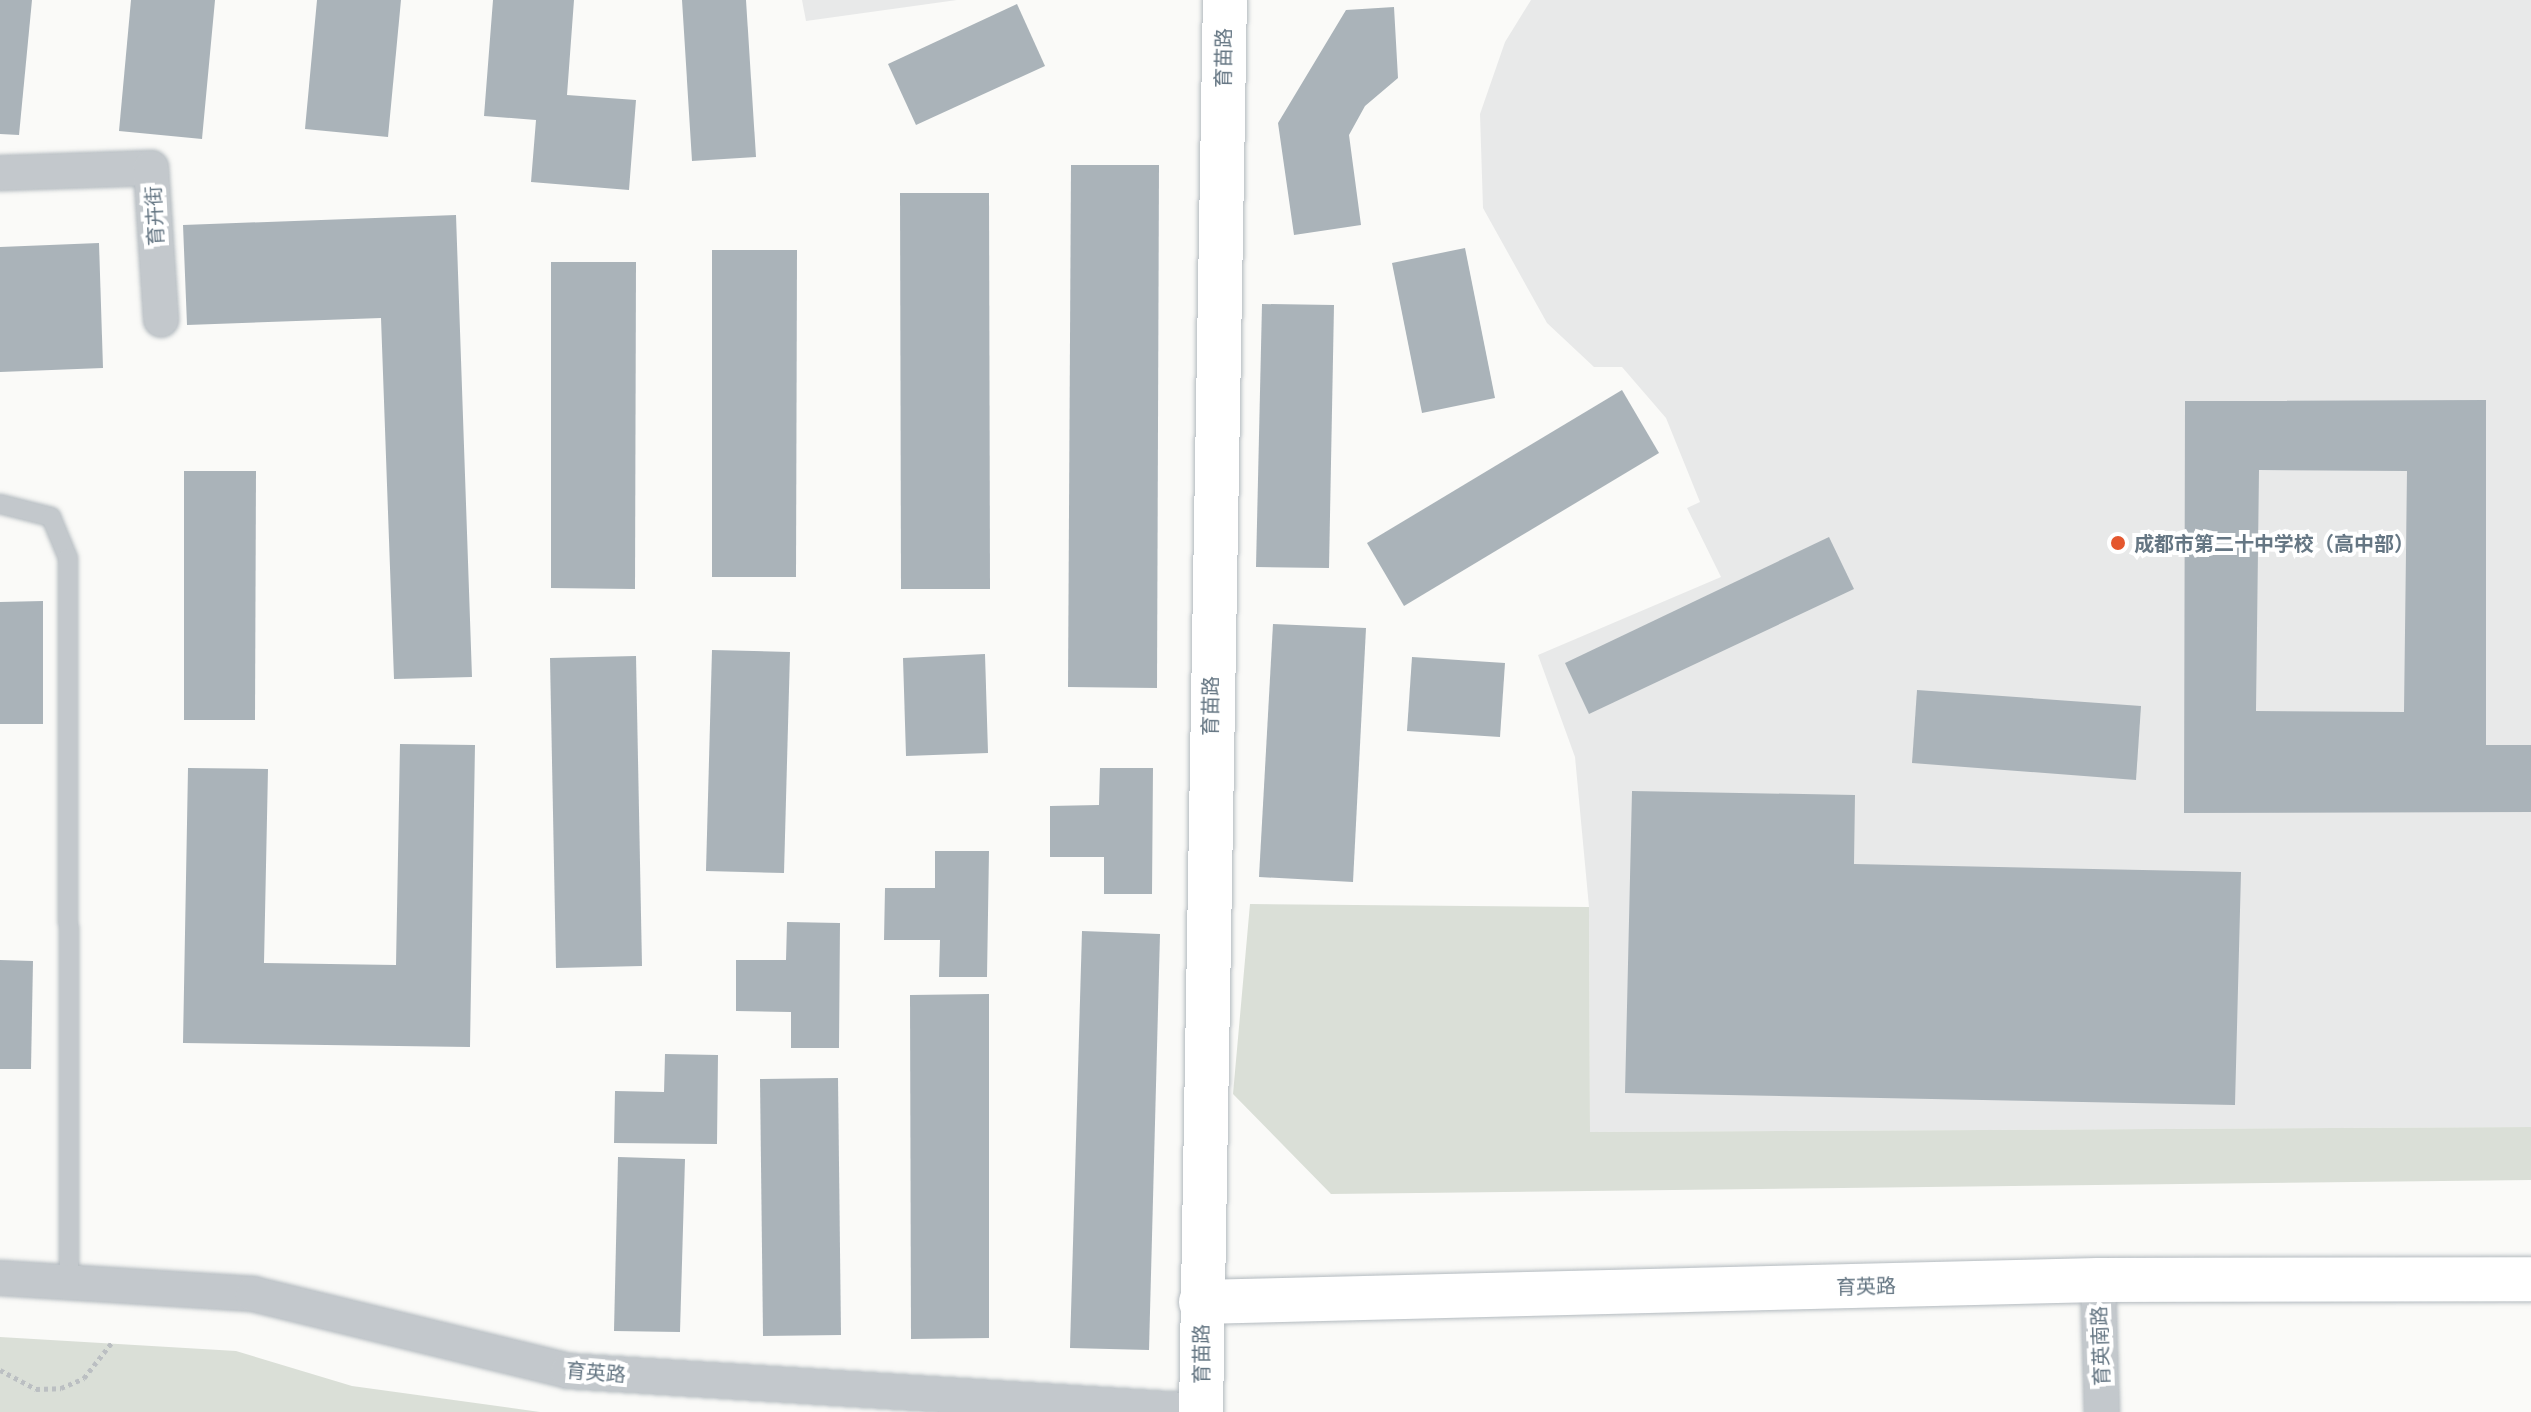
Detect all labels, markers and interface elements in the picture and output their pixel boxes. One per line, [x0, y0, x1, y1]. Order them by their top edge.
street label: 育苗路 [1210, 28, 1236, 88]
street label: 育卉街 [140, 185, 168, 247]
place label: 成都市第二十中学校（高中部） [2134, 531, 2414, 555]
marker: 成都市第二十中学校（高中部） [2109, 534, 2127, 552]
street label: 育苗路 [1197, 676, 1223, 736]
street label: 育英路 [1836, 1273, 1896, 1299]
street label: 育英南路 [2087, 1306, 2113, 1386]
street label: 育苗路 [1189, 1324, 1213, 1384]
street label: 育英路 [565, 1357, 627, 1387]

